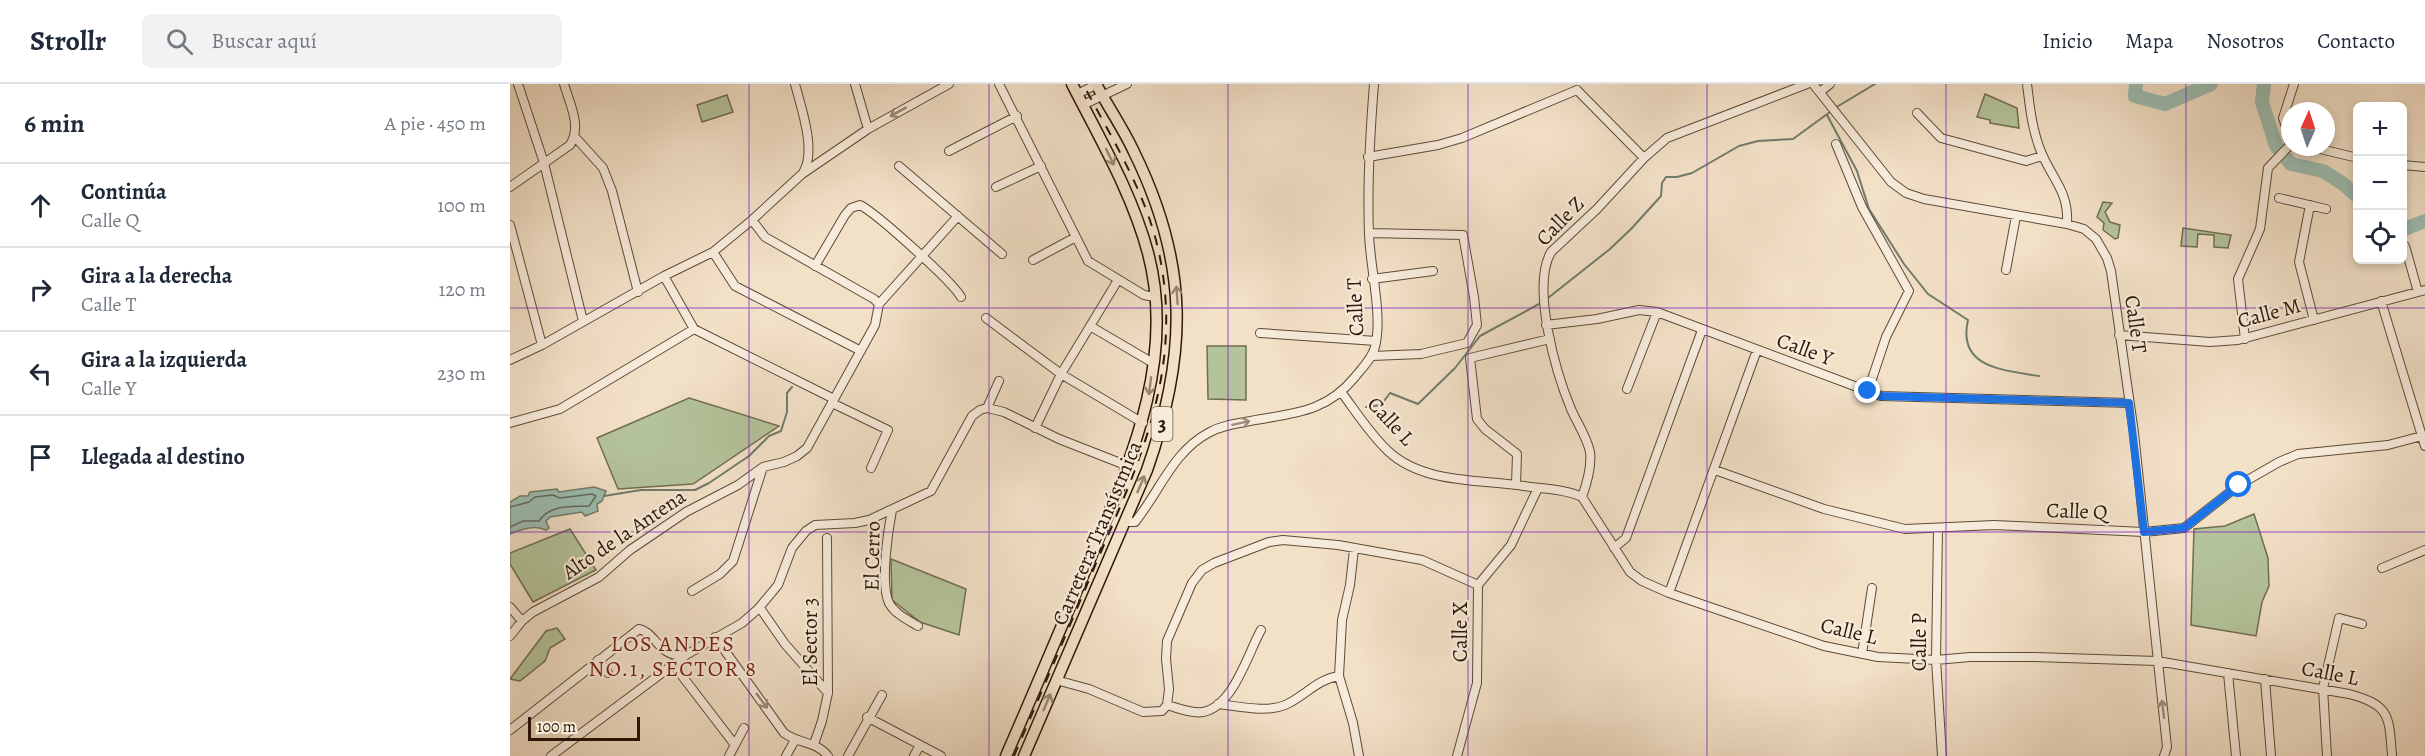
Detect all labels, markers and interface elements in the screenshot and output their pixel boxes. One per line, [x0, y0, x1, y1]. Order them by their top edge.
search box [142, 14, 562, 68]
text: Strollr [30, 22, 106, 60]
icon: search [163, 25, 196, 58]
text: Buscar aquí [211, 26, 317, 56]
text: Inicio [2042, 27, 2092, 55]
text: Mapa [2125, 27, 2174, 55]
text: Nosotros [2207, 27, 2284, 55]
text: Contacto [2317, 27, 2395, 55]
north arrow [2281, 102, 2335, 156]
map controls [2353, 102, 2407, 264]
button: + [2353, 102, 2407, 156]
text: 6 min [24, 106, 85, 141]
one-way arrow [890, 106, 907, 118]
text: A pie · 450 m [384, 110, 486, 137]
one-way arrow [1104, 148, 1116, 166]
button: − [2353, 156, 2407, 210]
text: Continúa [81, 177, 167, 207]
icon: ahead [24, 189, 57, 222]
street label: Calle Z [1530, 190, 1590, 252]
text: 100 m [437, 192, 486, 219]
text: Calle Q [81, 207, 139, 234]
button: locate [2353, 210, 2407, 264]
text: Gira a la derecha [81, 261, 232, 291]
icon: right [24, 273, 57, 306]
text: 120 m [438, 276, 486, 303]
street label: Calle T [1339, 277, 1371, 337]
one-way arrow [1171, 285, 1182, 305]
text: Calle T [81, 291, 136, 318]
street label: Calle M [2234, 291, 2304, 335]
street label: Calle T [2118, 293, 2154, 355]
street label: Calle Y [1773, 326, 1838, 372]
text: Gira a la izquierda [81, 345, 247, 375]
icon: left [24, 357, 57, 390]
text: 230 m [437, 360, 486, 387]
text: Calle Y [81, 375, 136, 402]
one-way arrow [1145, 375, 1156, 395]
route end [1854, 377, 1880, 403]
street label: Calle L [1361, 390, 1421, 452]
road number: 3 [1152, 407, 1172, 441]
one-way arrow [1231, 417, 1250, 428]
street label: Carretera Transístmica [1045, 436, 1149, 630]
icon: arrive [24, 441, 57, 474]
text: Llegada al destino [81, 442, 245, 472]
route start [2225, 471, 2251, 497]
one-way arrow [1135, 476, 1147, 494]
street label: Alto de la Antena [556, 482, 691, 586]
street label: Calle Q [2046, 496, 2111, 526]
street label: El Cerro [857, 521, 887, 591]
street label: El Sector 3 [796, 597, 824, 687]
street label: Calle X [1446, 602, 1474, 662]
street label: Calle L [1818, 611, 1880, 651]
street label: Calle P [1905, 612, 1933, 671]
district label: LOS ANDES NO.1, SECTOR 8 [589, 629, 758, 684]
street label: Calle L [2299, 654, 2361, 692]
one-way arrow [755, 693, 768, 709]
one-way arrow [1042, 693, 1053, 711]
one-way arrow [2157, 700, 2168, 719]
scale bar [528, 714, 640, 742]
text: 100 m [537, 716, 576, 738]

